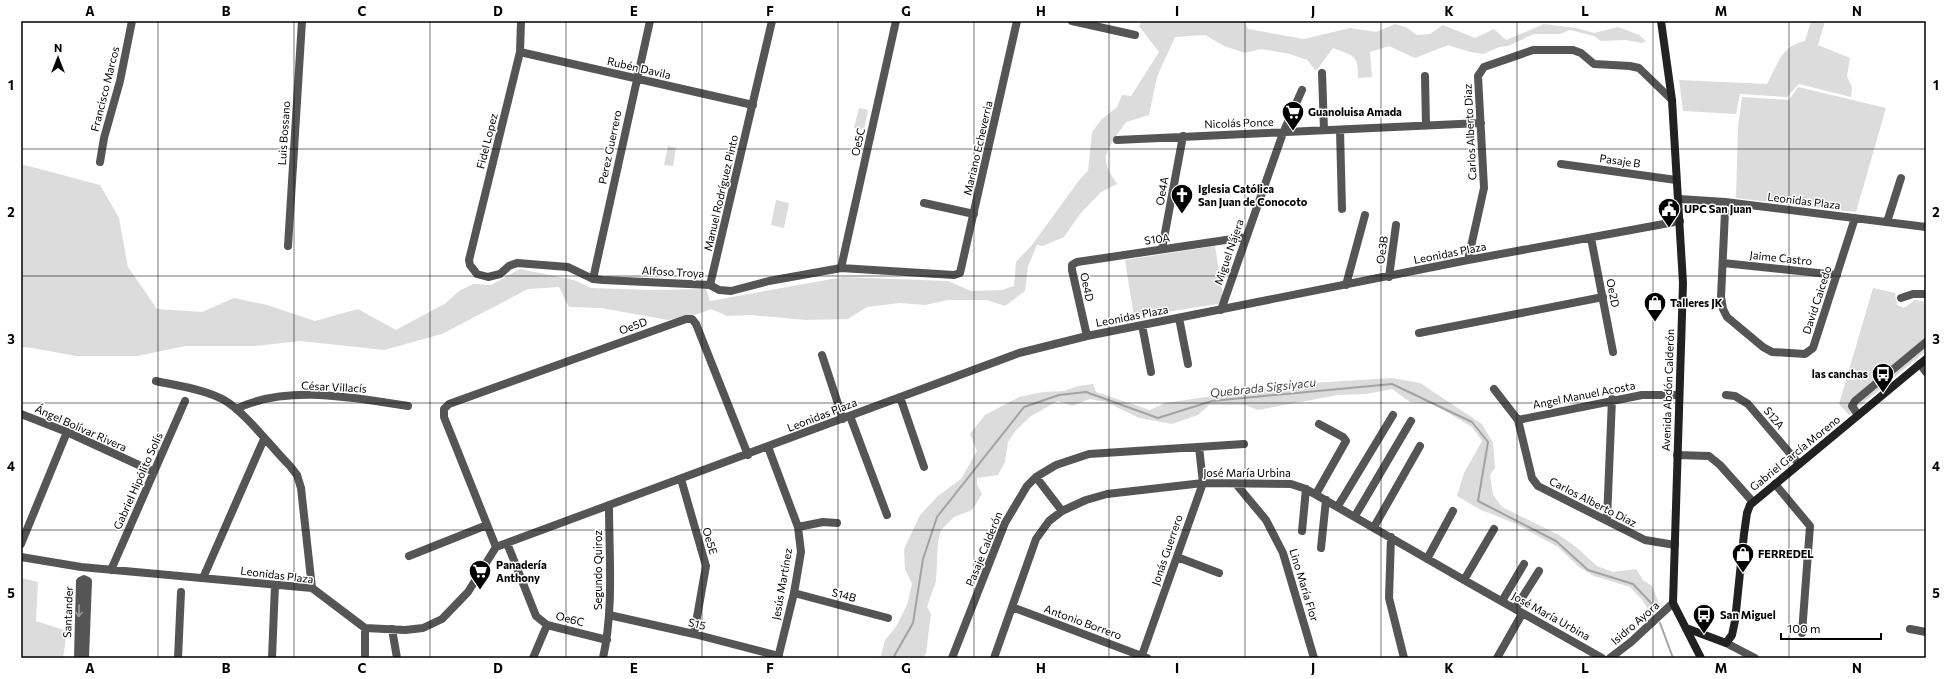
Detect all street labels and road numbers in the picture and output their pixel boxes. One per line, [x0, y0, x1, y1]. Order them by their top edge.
street label: Francisco Marcos [88, 45, 121, 133]
street label: Rubén Davila [606, 54, 672, 81]
street label: Carlos Alberto Diaz [1460, 83, 1479, 181]
street label: Mariano Echeverria [960, 99, 995, 196]
street label: Luis Bossano [275, 100, 292, 166]
street label: Perez Guerrero [595, 108, 624, 185]
street label: Fidel Lopez [473, 111, 500, 170]
street label: Nicolás Ponce [1204, 115, 1274, 130]
street label: Oe5C [848, 126, 867, 157]
street label: Manuel Rodríguez Pinto [701, 133, 740, 252]
street label: Pasaje B [1599, 151, 1641, 170]
street label: Oe4A [1153, 175, 1170, 206]
street label: Leonidas Plaza [1767, 190, 1841, 211]
street label: Miguel Nájera [1211, 217, 1246, 286]
street label: S10A [1143, 230, 1171, 247]
street label: Oe3B [1373, 235, 1390, 265]
street label: Leonidas Plaza [1412, 239, 1487, 266]
street label: Jaime Castro [1749, 248, 1813, 268]
street label: Alfoso Troya [641, 263, 705, 280]
street label: David Caicedo [1799, 264, 1834, 336]
street label: Oe4D [1078, 271, 1097, 303]
street label: Oe2D [1604, 277, 1623, 308]
street label: Leonidas Plaza [1094, 302, 1169, 329]
street label: Oe5D [617, 314, 649, 337]
street label: Avenida Abdón Calderón [1659, 329, 1676, 451]
street label: César Villacís [301, 378, 367, 395]
street label: Angel Manuel Acosta [1531, 378, 1636, 411]
street label: Leonidas Plaza [785, 395, 859, 434]
street label: Ángel Bolívar Rivera [33, 401, 129, 454]
street label: S12A [1761, 404, 1788, 432]
street label: Gabriel García Moreno [1747, 412, 1843, 493]
street label: Gabriel Hipólito Solís [110, 430, 165, 531]
street label: José María Urbina [1203, 466, 1291, 480]
street label: Carlos Alberto Diaz [1547, 474, 1640, 529]
street label: Pasaje Calderón [963, 510, 1004, 588]
street label: Jonás Guerrero [1148, 512, 1186, 587]
street label: Oe5E [700, 526, 721, 556]
street label: Segundo Quiroz [591, 530, 604, 610]
street label: Jesús Martínez [769, 546, 795, 621]
street label: Lino María Flor [1287, 547, 1322, 623]
street label: Leonidas Plaza [240, 564, 314, 585]
street label: Santander [60, 585, 75, 638]
street label: S14B [830, 585, 858, 604]
street label: José María Urbina [1509, 589, 1593, 643]
street label: Isidro Ayora [1608, 598, 1661, 647]
street label: Antonio Borrero [1043, 601, 1124, 642]
street label: Oe6C [554, 609, 586, 628]
street label: S15 [687, 615, 707, 632]

